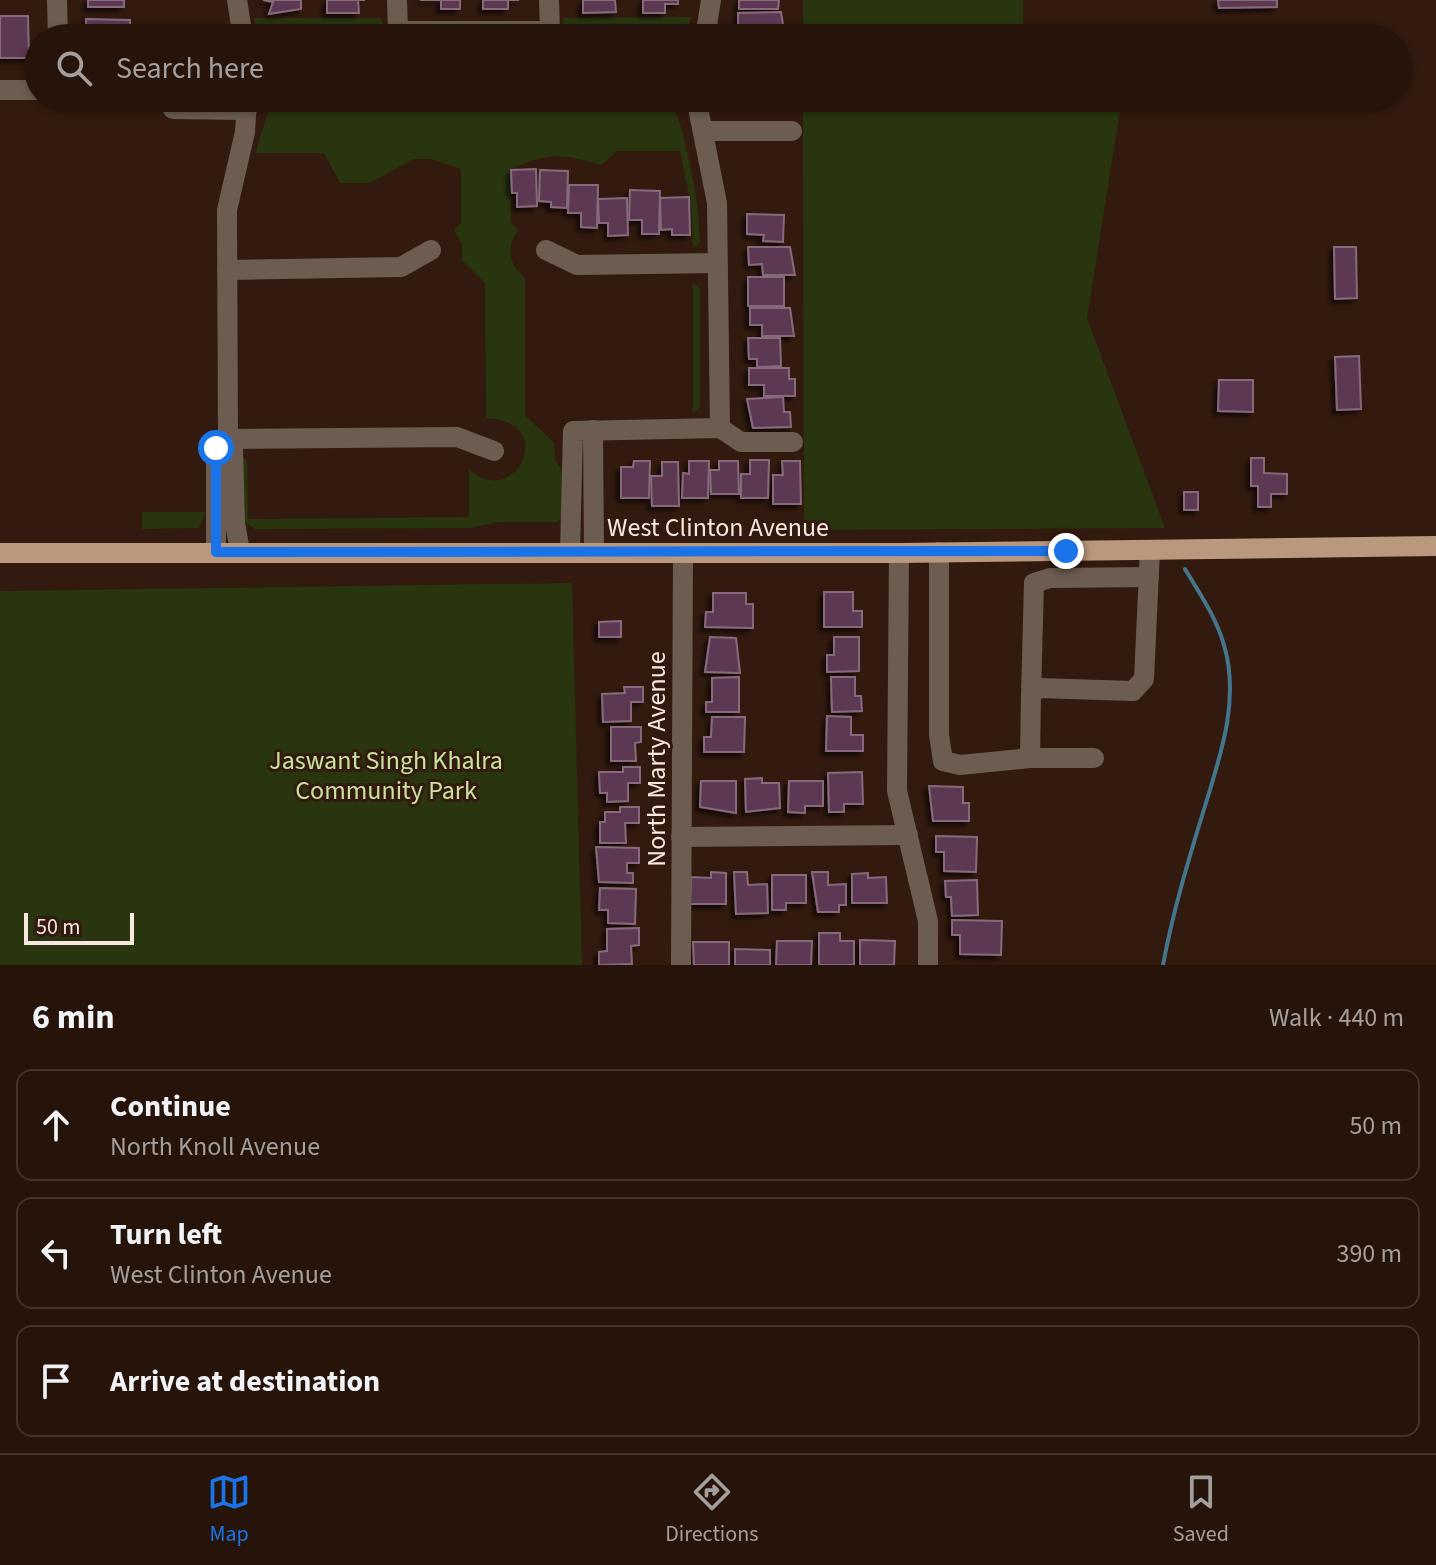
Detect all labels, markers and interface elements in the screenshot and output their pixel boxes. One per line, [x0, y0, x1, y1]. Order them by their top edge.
search box [24, 24, 1412, 112]
icon: search [52, 46, 96, 90]
text: Search here [116, 47, 264, 90]
route start [198, 430, 234, 466]
street label: West Clinton Avenue [607, 509, 829, 546]
route end [1048, 533, 1084, 569]
street label: North Marty Avenue [638, 651, 675, 867]
park label: Jaswant Singh Khalra Community Park [269, 742, 503, 809]
scale bar [24, 909, 134, 945]
text: 50 m [36, 911, 81, 943]
text: 6 min [32, 993, 115, 1042]
text: Walk · 440 m [1269, 999, 1404, 1036]
text: Continue [110, 1085, 231, 1128]
icon: ahead [34, 1103, 78, 1147]
text: 50 m [1349, 1107, 1402, 1144]
text: North Knoll Avenue [110, 1128, 320, 1165]
text: Turn left [110, 1213, 222, 1256]
icon: left [34, 1231, 78, 1275]
text: 390 m [1336, 1235, 1402, 1272]
text: West Clinton Avenue [110, 1256, 332, 1293]
icon: arrive [34, 1359, 78, 1403]
text: Arrive at destination [110, 1360, 380, 1403]
tab: Map [207, 1470, 251, 1550]
tab: Directions [665, 1470, 758, 1550]
tab: Saved [1173, 1470, 1229, 1550]

